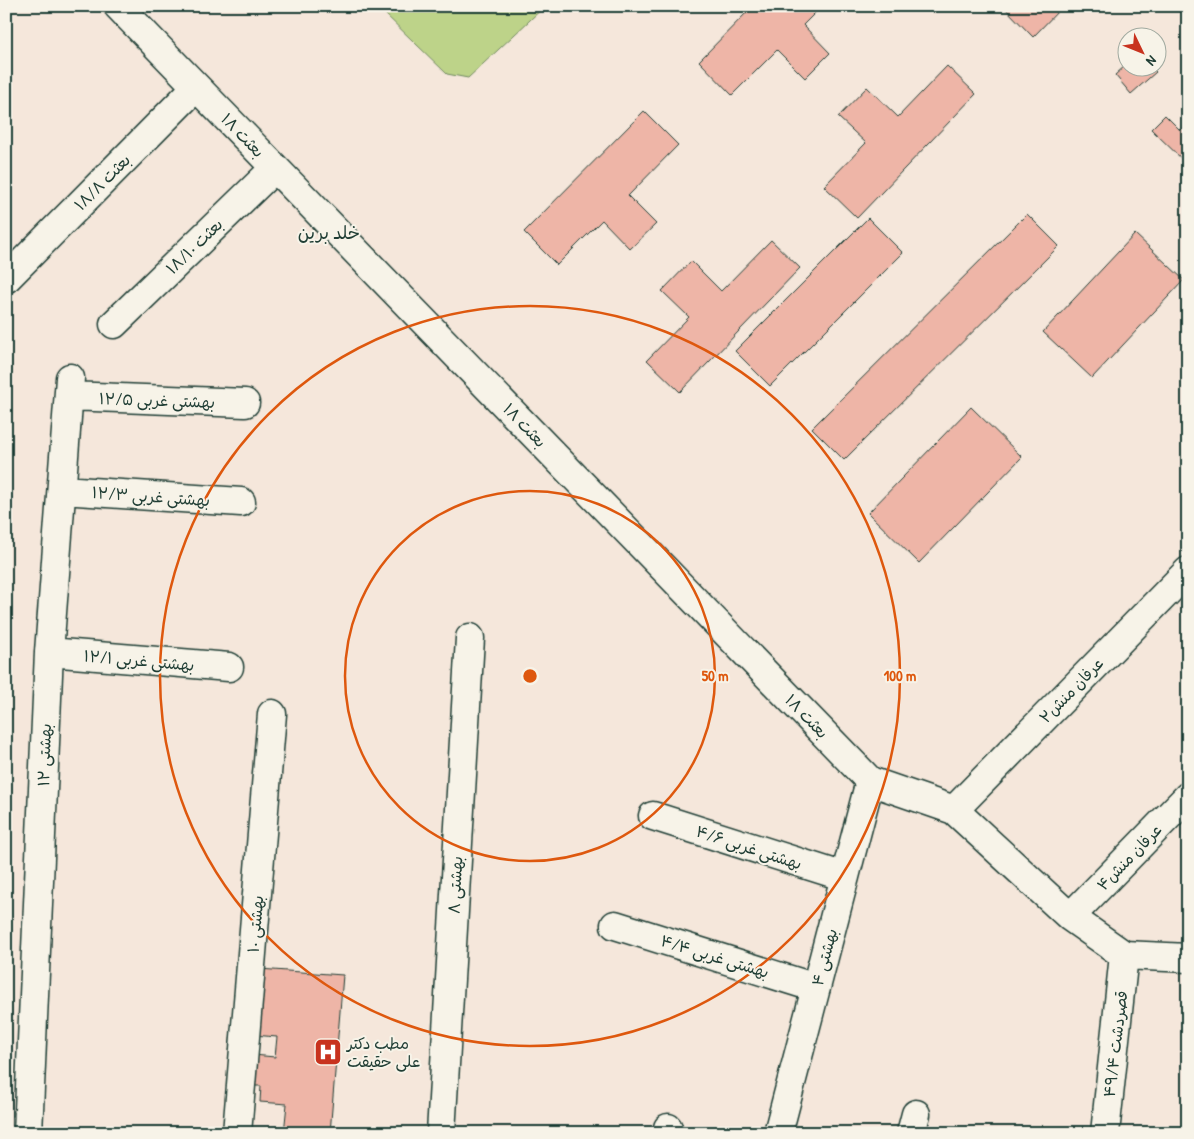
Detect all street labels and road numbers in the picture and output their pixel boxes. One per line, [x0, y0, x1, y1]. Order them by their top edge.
street label: بعثت ۱۸ [216, 108, 270, 162]
street label: ۱۸/۸ بعثت [69, 149, 135, 215]
street label: ۱۸/۱۰ بعثت [161, 213, 227, 279]
street label: ۱۲/۵ بهشتی غربی [99, 387, 215, 413]
street label: بعثت ۱۸ [498, 398, 552, 452]
street label: ۱۲/۳ بهشتی غربی [91, 481, 211, 511]
street label: ۱۲/۱ بهشتی غربی [83, 644, 195, 676]
street label: عرفان منش۲ [1034, 652, 1108, 728]
street label: بعثت ۱۸ [780, 689, 834, 743]
street label: ۱۲ بهشتی [32, 723, 56, 787]
street label: ۴/۶ بهشتی غربی [693, 819, 805, 875]
street label: عرفان منش۴ [1092, 819, 1166, 895]
street label: ۸ بهشتی [443, 856, 467, 914]
street label: ۱۰ بهشتی [242, 894, 268, 954]
street label: ۴ بهشتی [806, 926, 842, 988]
street label: ۴/۴ بهشتی غربی [658, 929, 772, 983]
street label: قصردشت ۴۹/۴ [1098, 989, 1132, 1099]

